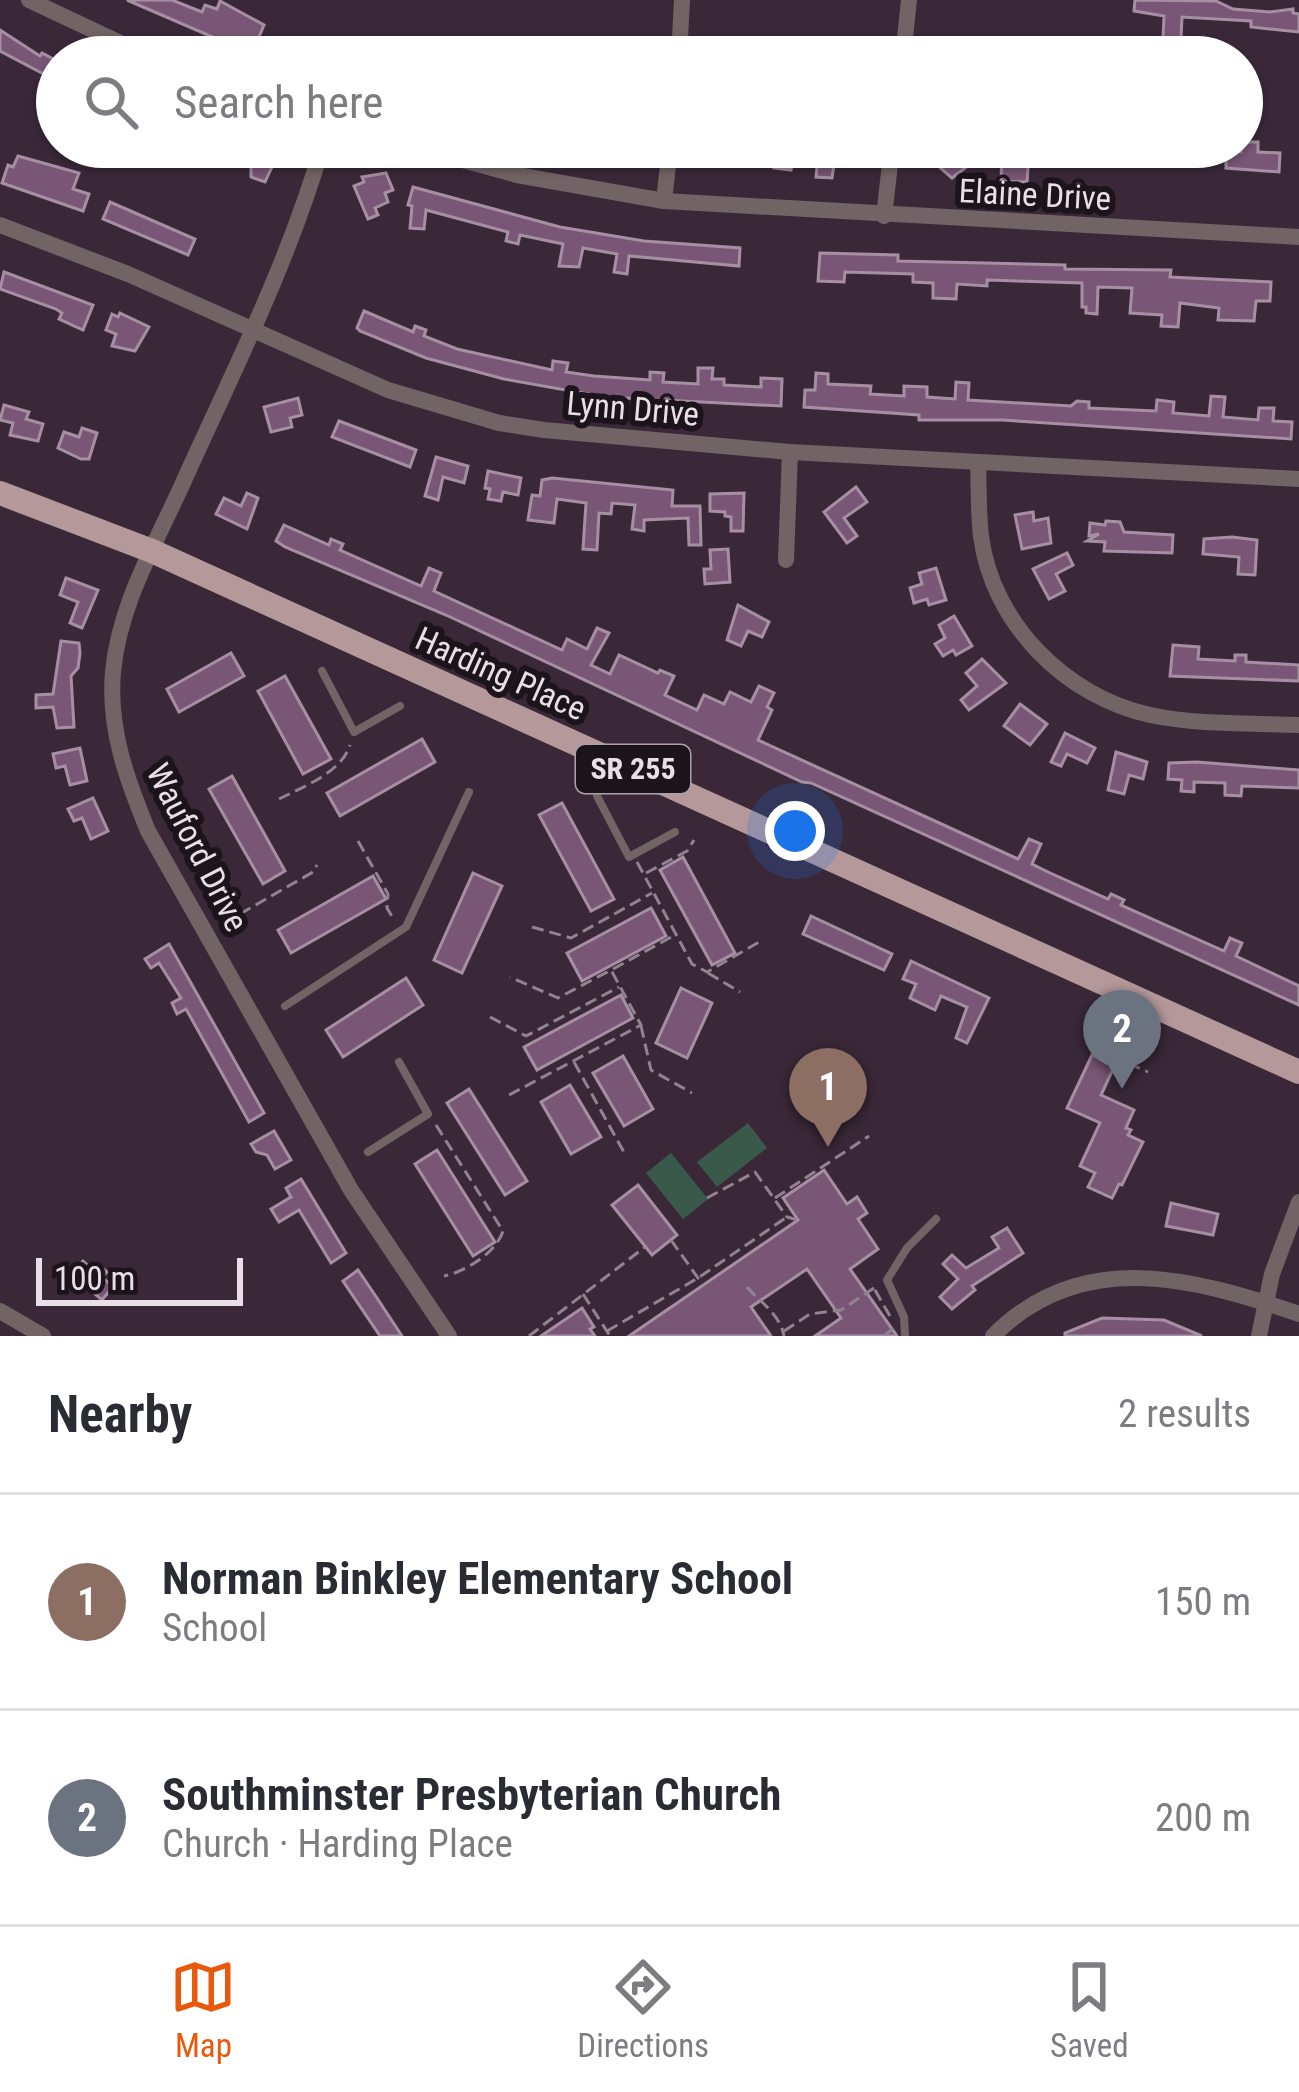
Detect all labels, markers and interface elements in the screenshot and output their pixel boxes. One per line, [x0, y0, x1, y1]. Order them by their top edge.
search box [36, 36, 1263, 168]
icon: search [78, 69, 144, 135]
text: Search here [174, 76, 383, 129]
street label: Elaine Drive [958, 171, 1112, 218]
street label: Lynn Drive [565, 383, 701, 434]
street label: Harding Place [410, 619, 592, 728]
road number: SR 255 [576, 745, 690, 793]
street label: Wauford Drive [139, 757, 256, 938]
your location [765, 801, 825, 861]
pin: 2 [1083, 990, 1161, 1089]
pin: 1 [789, 1048, 867, 1147]
scale bar [36, 1252, 243, 1305]
text: 100 m [54, 1259, 135, 1298]
text: Nearby [48, 1385, 192, 1444]
text: 2 results [1118, 1391, 1251, 1437]
text: Norman Binkley Elementary School [162, 1552, 793, 1605]
text: 1 [77, 1579, 97, 1625]
text: 150 m [1155, 1579, 1251, 1625]
text: School [162, 1605, 267, 1651]
text: Southminster Presbyterian Church [162, 1768, 781, 1821]
text: 2 [77, 1795, 97, 1841]
text: 200 m [1155, 1795, 1251, 1841]
text: Church · Harding Place [162, 1821, 513, 1867]
tab: Map [170, 1954, 236, 2065]
tab: Directions [577, 1954, 709, 2065]
tab: Saved [1050, 1954, 1129, 2065]

